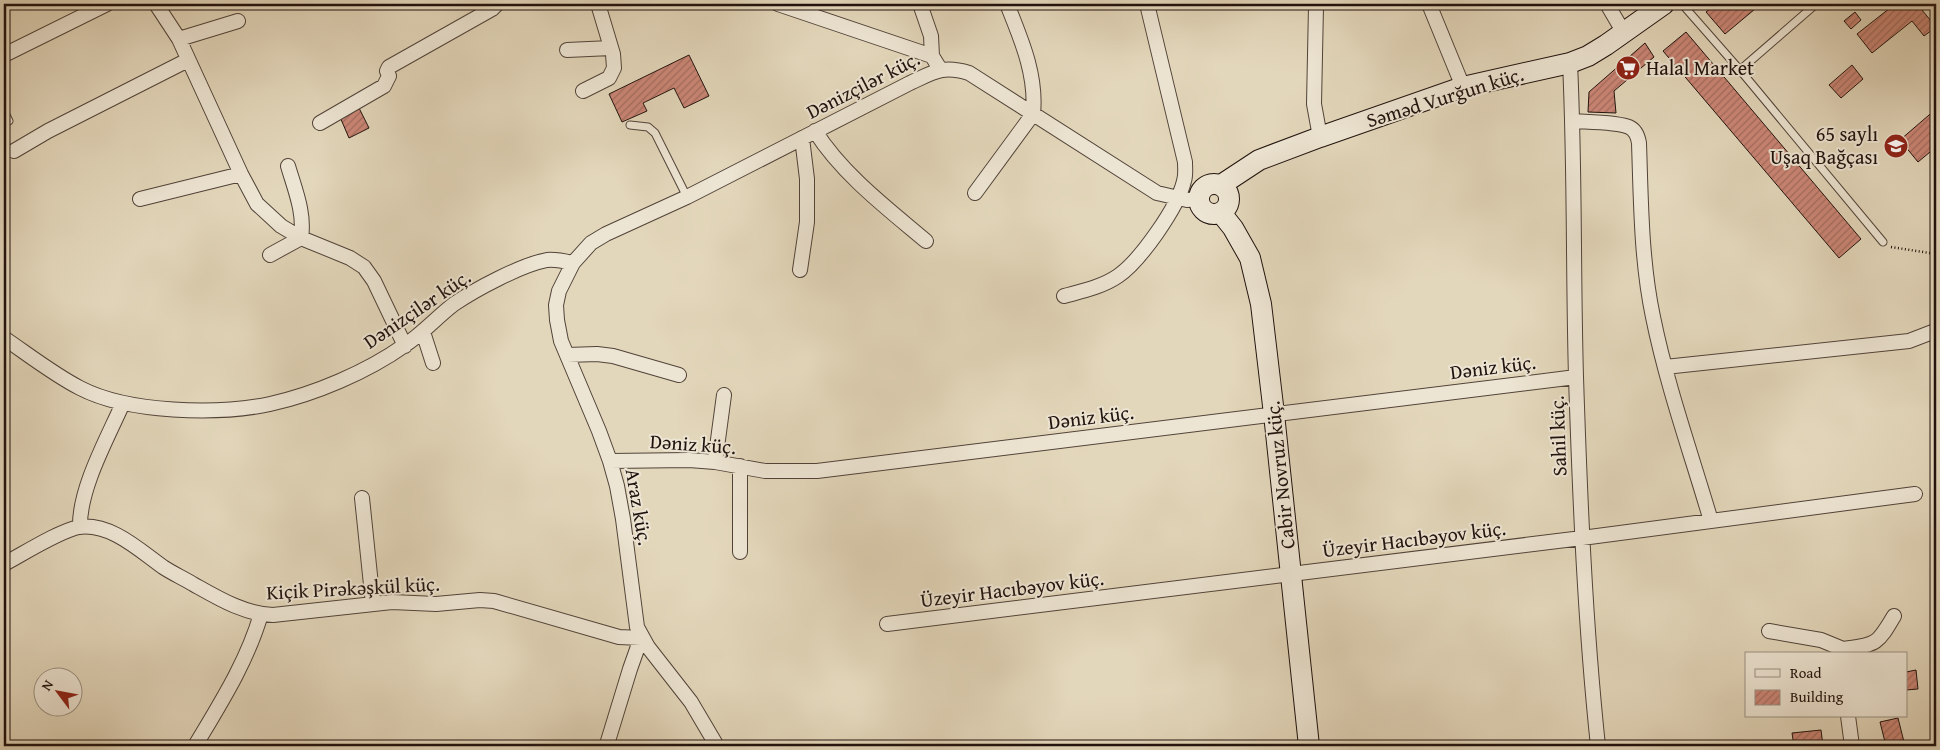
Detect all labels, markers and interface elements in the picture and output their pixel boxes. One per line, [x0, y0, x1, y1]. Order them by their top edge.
street label: Dәnizçilәr küç. [801, 44, 924, 126]
place label: Halal Market [1646, 53, 1754, 82]
supermarket icon: Halal Market [1615, 55, 1641, 81]
street label: Səməd Vurğun küç. [1363, 59, 1527, 134]
place label: 65 saylı Uşaq Bağçası [1770, 119, 1878, 171]
school or university icon: 65 saylı Uşaq Bağçası [1883, 133, 1909, 159]
street label: Dənizçilər küç. [357, 262, 476, 355]
street label: Dәniz küç. [1448, 347, 1537, 386]
street label: Sahil küç. [1542, 395, 1573, 477]
street label: Dәniz küç. [1046, 397, 1135, 436]
street label: Cabir Novruz küç. [1257, 400, 1302, 551]
street label: Dәniz küç. [649, 426, 737, 461]
street label: Araz küç. [618, 466, 660, 548]
street label: Üzeyir Hacıbəyov küç. [1320, 513, 1507, 564]
street label: Üzeyir Hacıbəyov küç. [918, 563, 1105, 614]
street label: Kiçik Pirəkəşkül küç. [266, 568, 440, 607]
legend [1745, 652, 1908, 718]
text: Road [1790, 662, 1821, 683]
north arrow [32, 668, 82, 718]
text: N [36, 675, 58, 694]
text: Building [1790, 686, 1844, 707]

